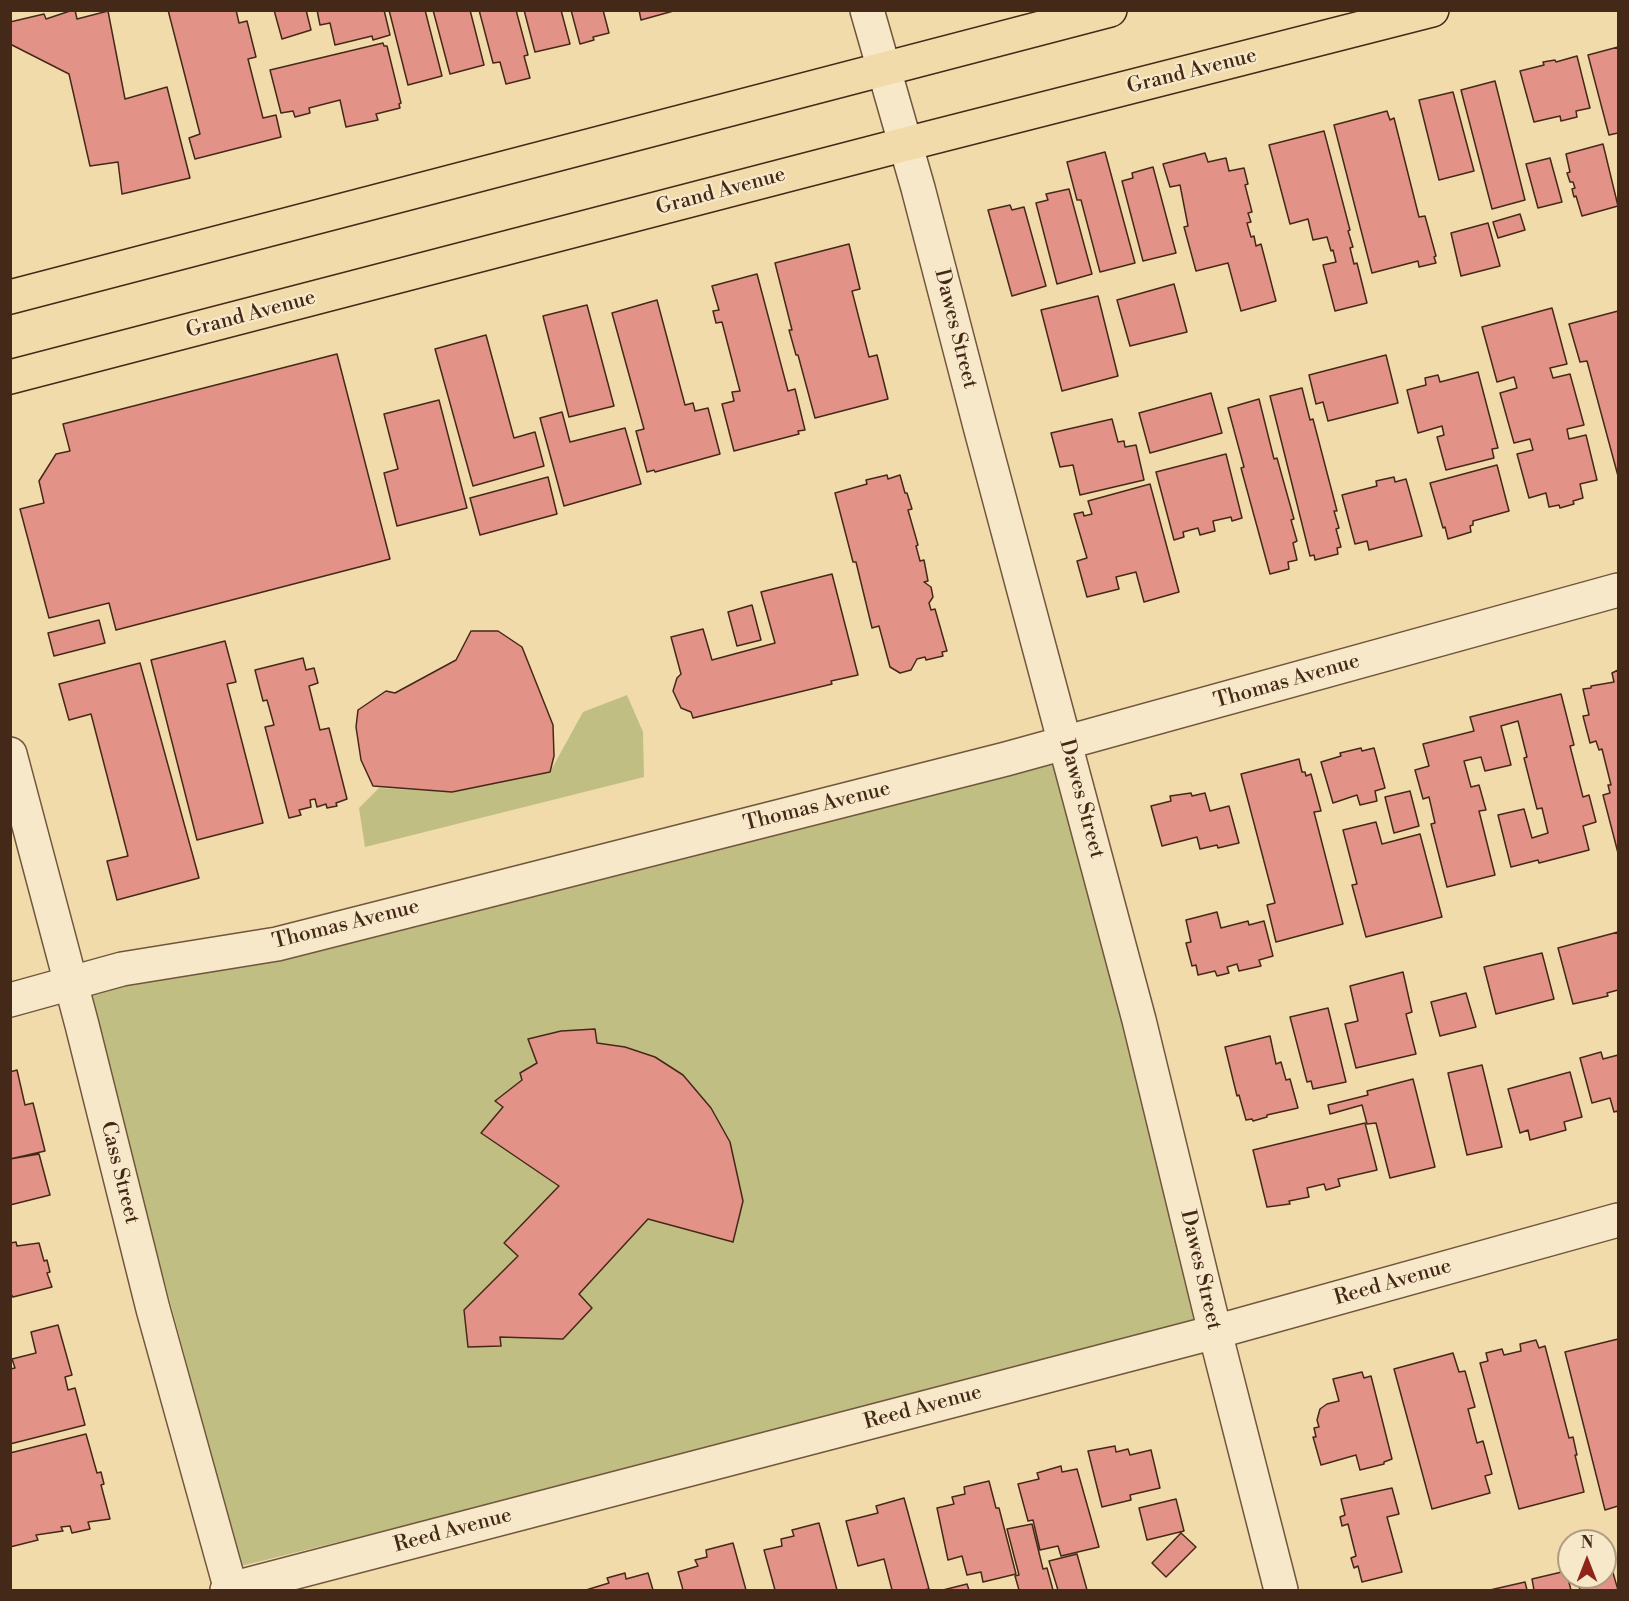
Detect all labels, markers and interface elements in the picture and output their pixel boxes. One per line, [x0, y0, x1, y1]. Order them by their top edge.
street label: Grand Avenue [1124, 44, 1260, 100]
street label: Grand Avenue [653, 163, 789, 221]
street label: Dawes Street [928, 267, 982, 391]
street label: Grand Avenue [183, 286, 319, 344]
street label: Thomas Avenue [1211, 649, 1363, 715]
street label: Dawes Street [1053, 737, 1109, 861]
street label: Thomas Avenue [741, 777, 893, 837]
street label: Thomas Avenue [270, 895, 422, 955]
street label: Cass Street [94, 1119, 144, 1227]
street label: Dawes Street [1174, 1208, 1226, 1332]
street label: Reed Avenue [1331, 1254, 1455, 1312]
street label: Reed Avenue [861, 1380, 985, 1436]
street label: Reed Avenue [391, 1503, 515, 1559]
north arrow [1557, 1529, 1617, 1589]
text: N [1581, 1533, 1593, 1553]

